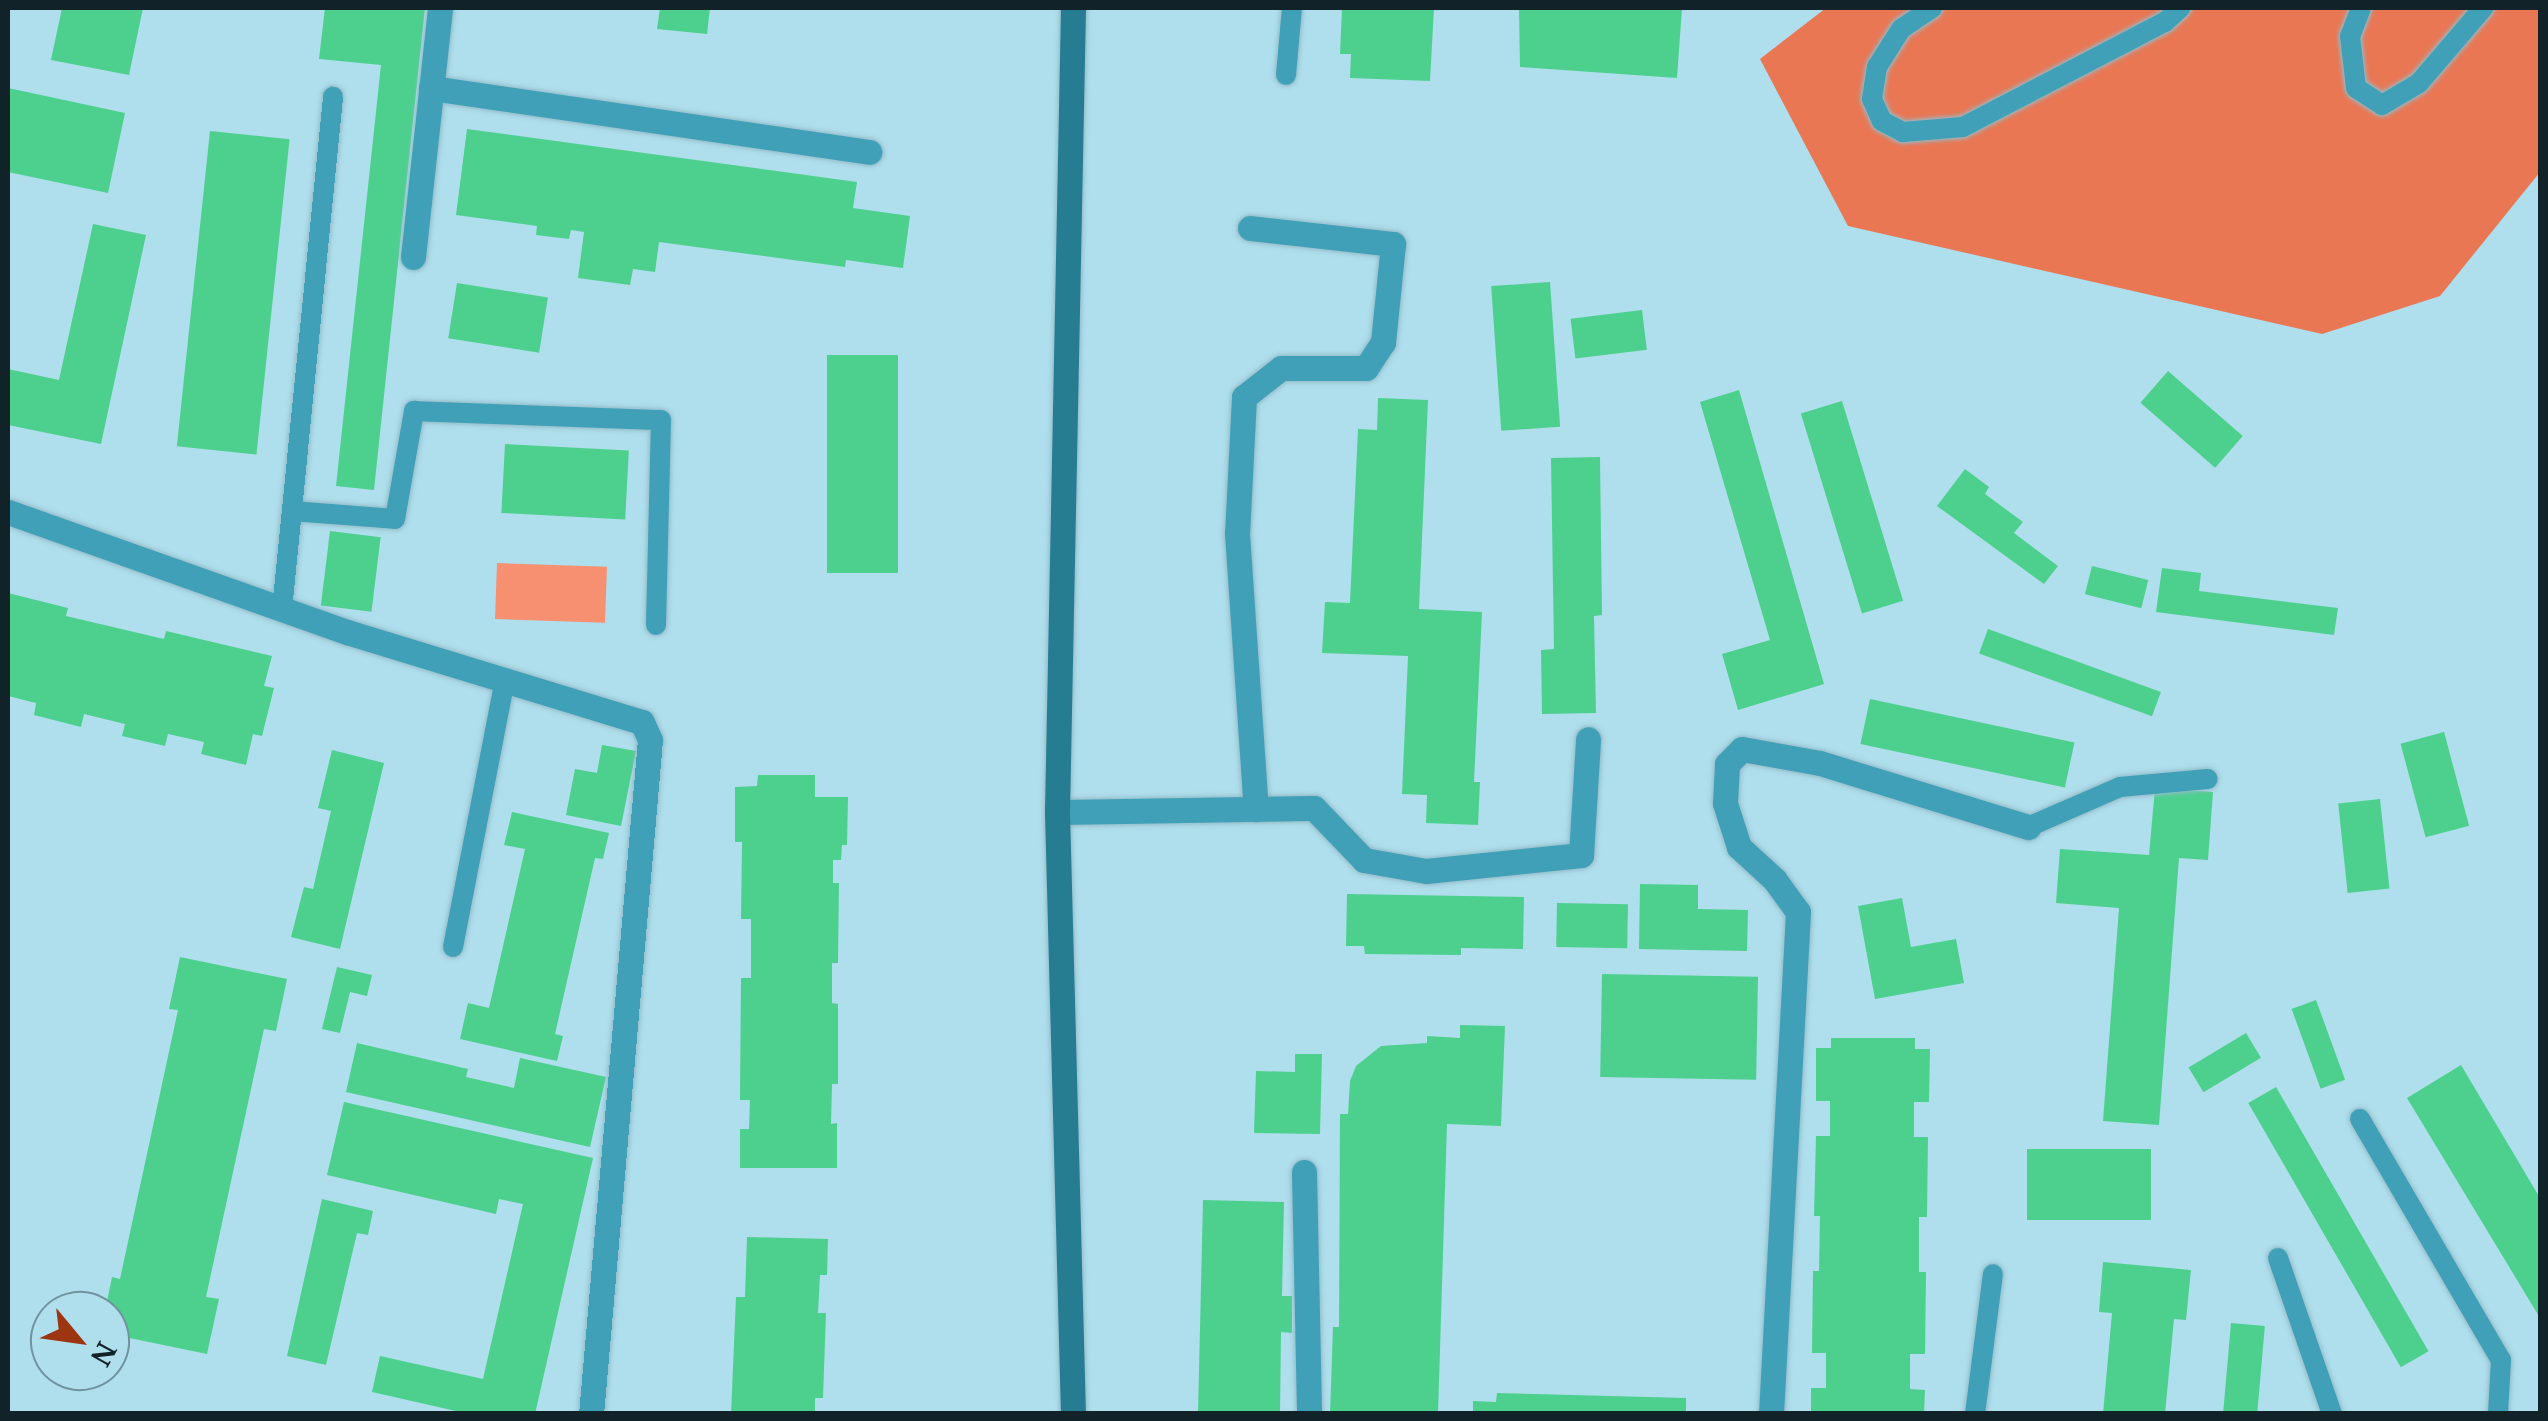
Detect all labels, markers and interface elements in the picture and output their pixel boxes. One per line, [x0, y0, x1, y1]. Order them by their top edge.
north arrow [30, 1291, 130, 1391]
text: N [83, 1336, 126, 1373]

